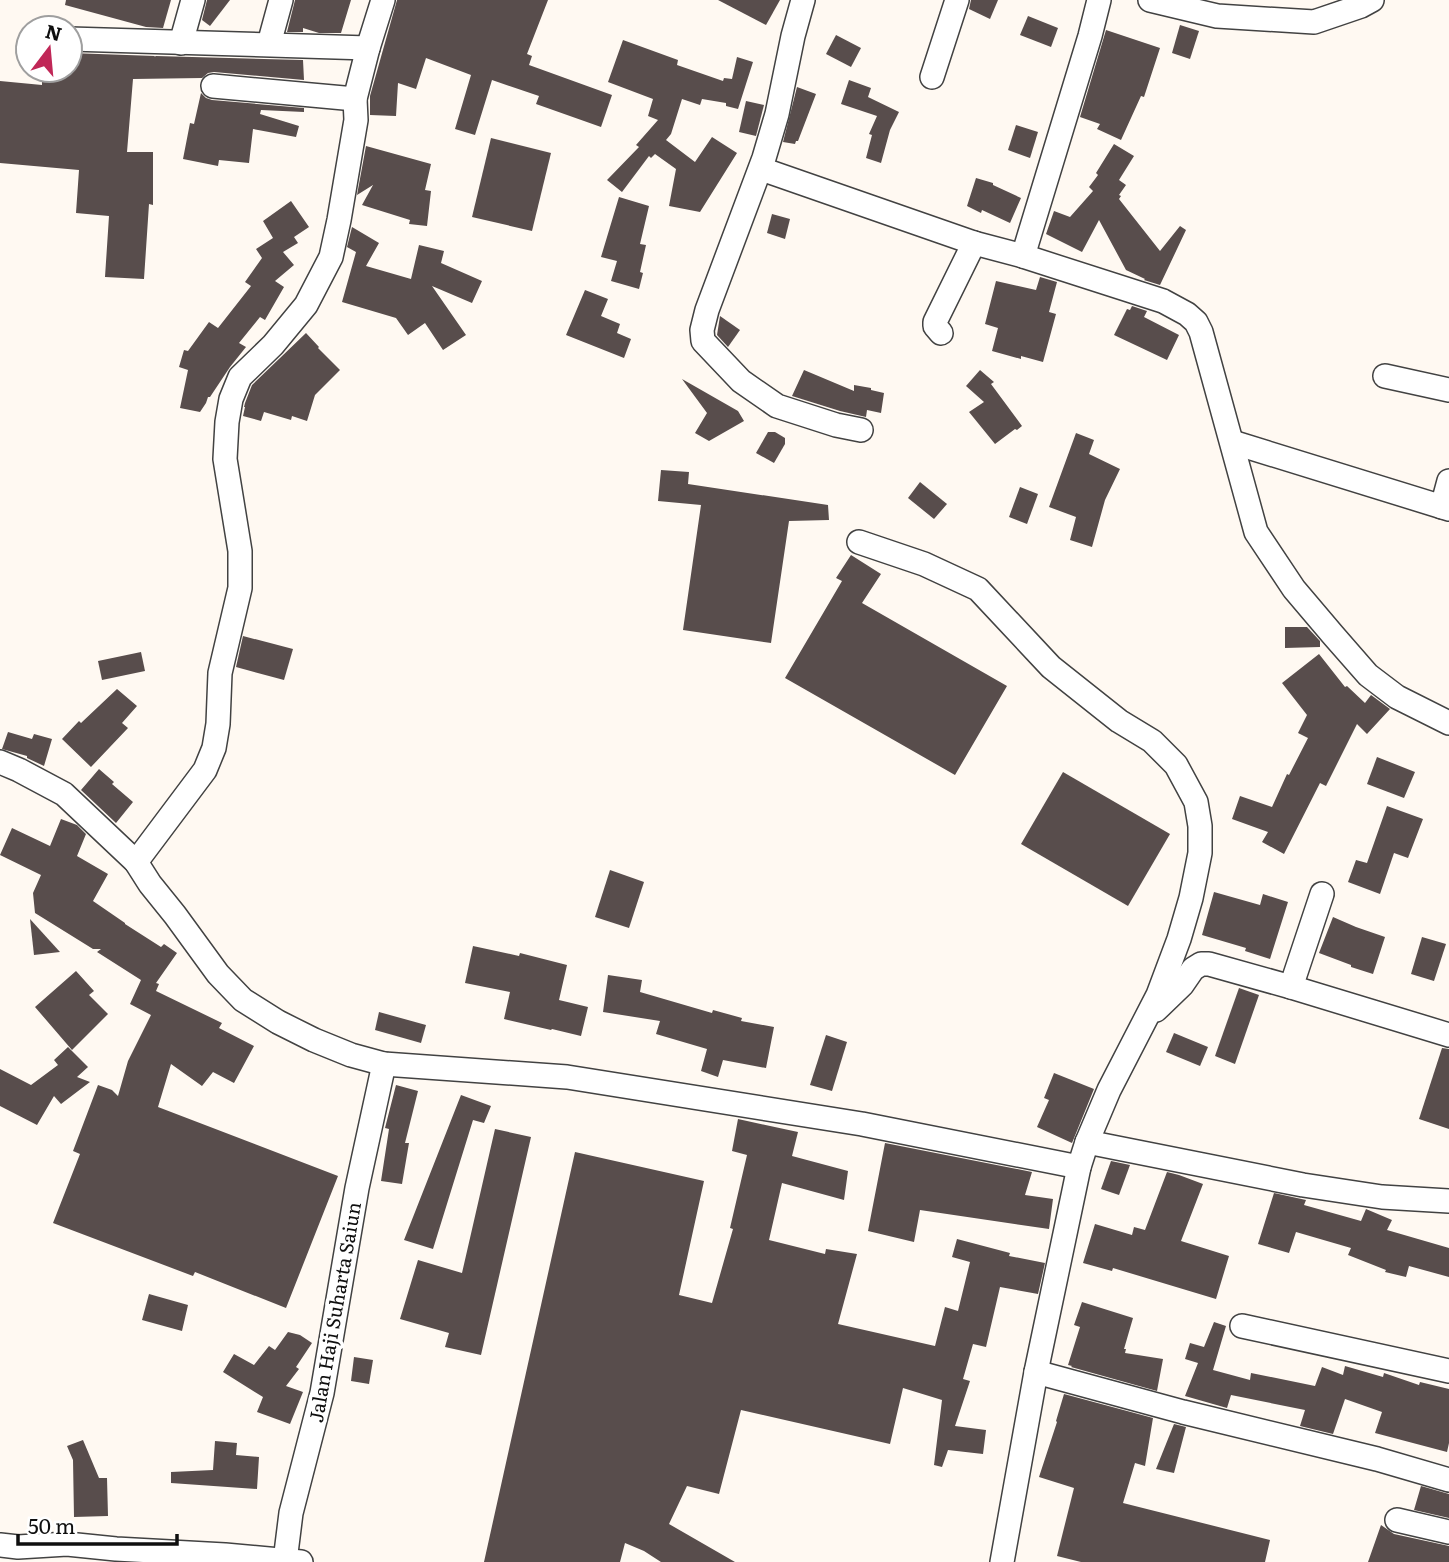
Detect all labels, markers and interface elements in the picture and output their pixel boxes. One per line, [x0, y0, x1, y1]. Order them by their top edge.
north arrow [14, 14, 84, 84]
text: N [42, 16, 66, 47]
street label: Jalan Haji Suharta Saiun [301, 1200, 367, 1424]
scale bar [18, 1502, 177, 1546]
text: 50 m [28, 1509, 75, 1540]

